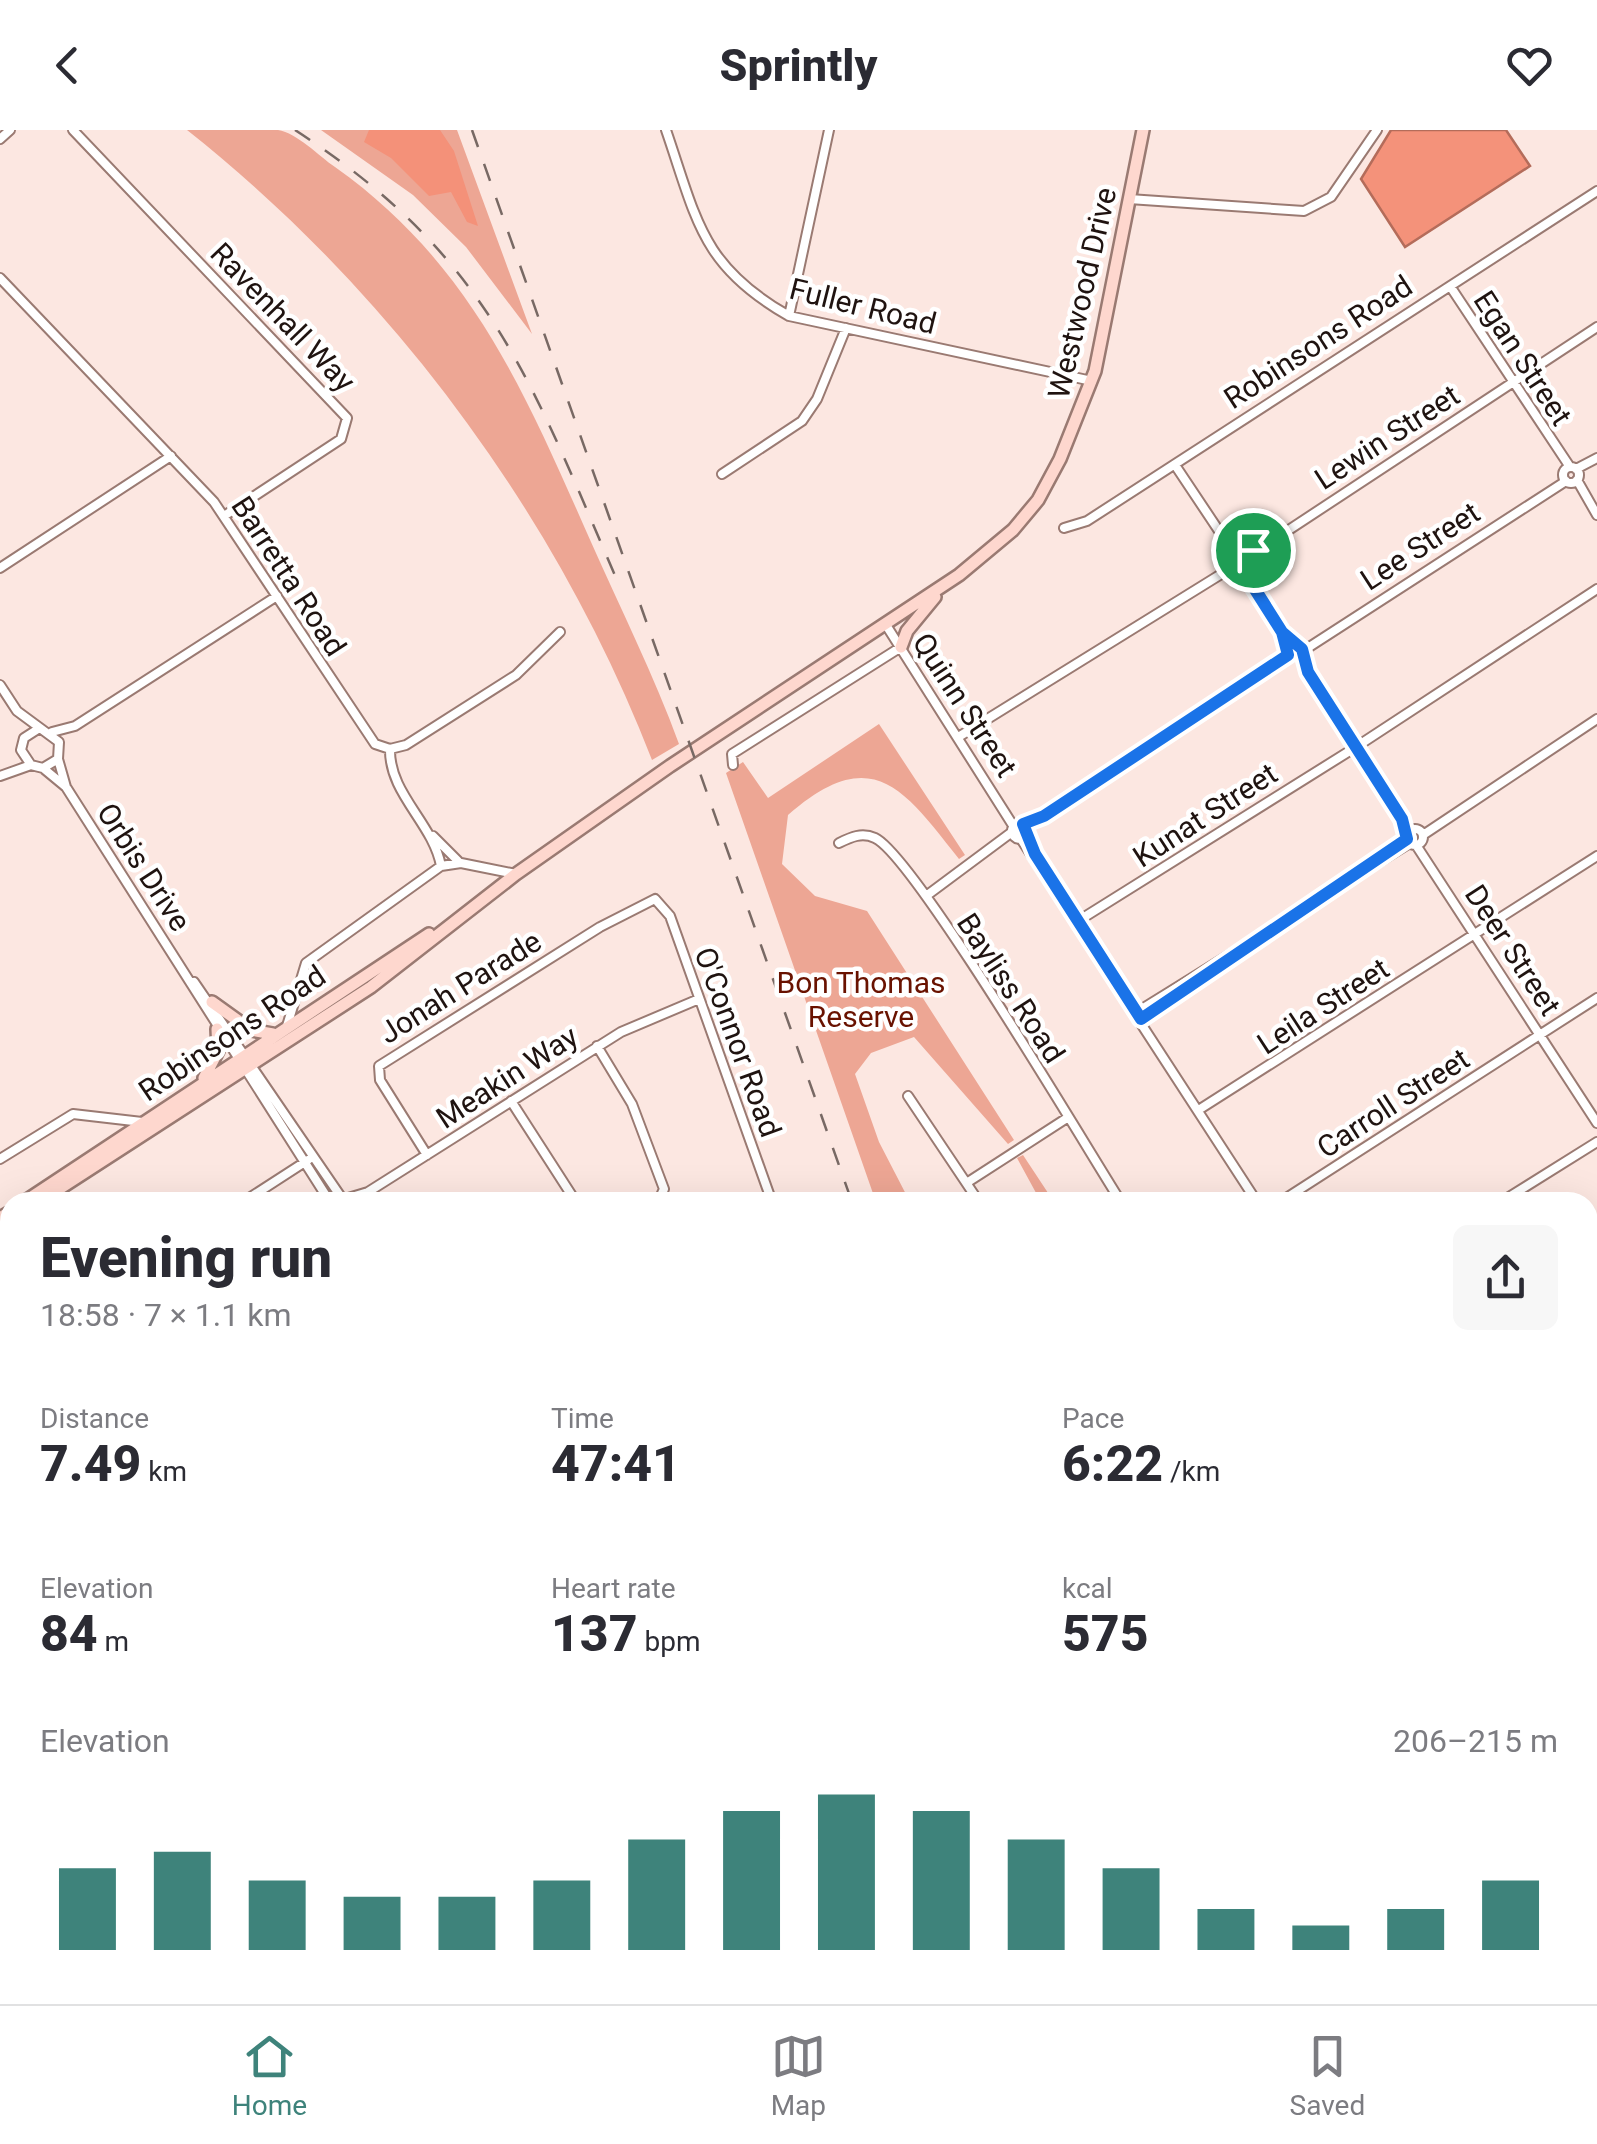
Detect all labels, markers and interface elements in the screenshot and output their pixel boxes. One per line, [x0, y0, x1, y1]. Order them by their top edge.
icon: back [40, 38, 95, 93]
icon: heart [1502, 38, 1557, 93]
text: Sprintly [720, 39, 877, 92]
street label: Westwood Drive [1041, 184, 1123, 402]
street label: Ravenhall Way [203, 236, 363, 398]
street label: Robinsons Road [1217, 268, 1419, 416]
street label: Fuller Road [786, 271, 940, 341]
street label: Egan Street [1467, 284, 1579, 432]
street label: Lewin Street [1308, 377, 1466, 497]
street label: Barretta Road [224, 490, 354, 662]
street label: Lee Street [1354, 495, 1486, 597]
pin [1211, 508, 1296, 593]
icon: arrive [1226, 523, 1281, 578]
street label: Quinn Street [906, 627, 1024, 783]
street label: Kunat Street [1127, 756, 1283, 874]
street label: Orbis Drive [90, 797, 198, 937]
street label: Deer Street [1458, 878, 1568, 1022]
street label: Bayliss Road [950, 907, 1072, 1069]
street label: Jonah Parade [373, 923, 547, 1051]
street label: O'Connor Road [687, 942, 789, 1142]
street label: Leila Street [1251, 951, 1395, 1061]
street label: Robinsons Road [132, 958, 332, 1108]
park label: Bon Thomas Reserve [777, 965, 945, 1034]
street label: Meakin Way [430, 1018, 584, 1136]
street label: Carroll Street [1310, 1041, 1476, 1165]
button: share [1453, 1225, 1558, 1330]
text: Evening run [40, 1226, 332, 1290]
text: 18:58 · 7 × 1.1 km [40, 1296, 291, 1334]
text: Distance [40, 1402, 149, 1435]
text: Time [551, 1402, 614, 1435]
text: Pace [1062, 1402, 1124, 1435]
text: 7.49 [40, 1435, 141, 1493]
text: 47:41 [551, 1435, 681, 1493]
text: 6:22 [1062, 1435, 1163, 1493]
text: km [141, 1455, 187, 1488]
text: /km [1163, 1455, 1220, 1488]
text: Elevation [40, 1572, 153, 1605]
text: Heart rate [551, 1572, 676, 1605]
text: kcal [1062, 1572, 1113, 1605]
text: 84 [40, 1605, 98, 1663]
text: 137 [551, 1605, 638, 1663]
text: 575 [1062, 1605, 1149, 1663]
text: m [98, 1625, 129, 1658]
text: bpm [638, 1625, 700, 1658]
text: Elevation [40, 1722, 170, 1760]
text: 206–215 m [1393, 1722, 1558, 1760]
tab: Home [232, 2029, 307, 2122]
tab: Map [771, 2029, 826, 2122]
tab: Saved [1290, 2029, 1365, 2122]

